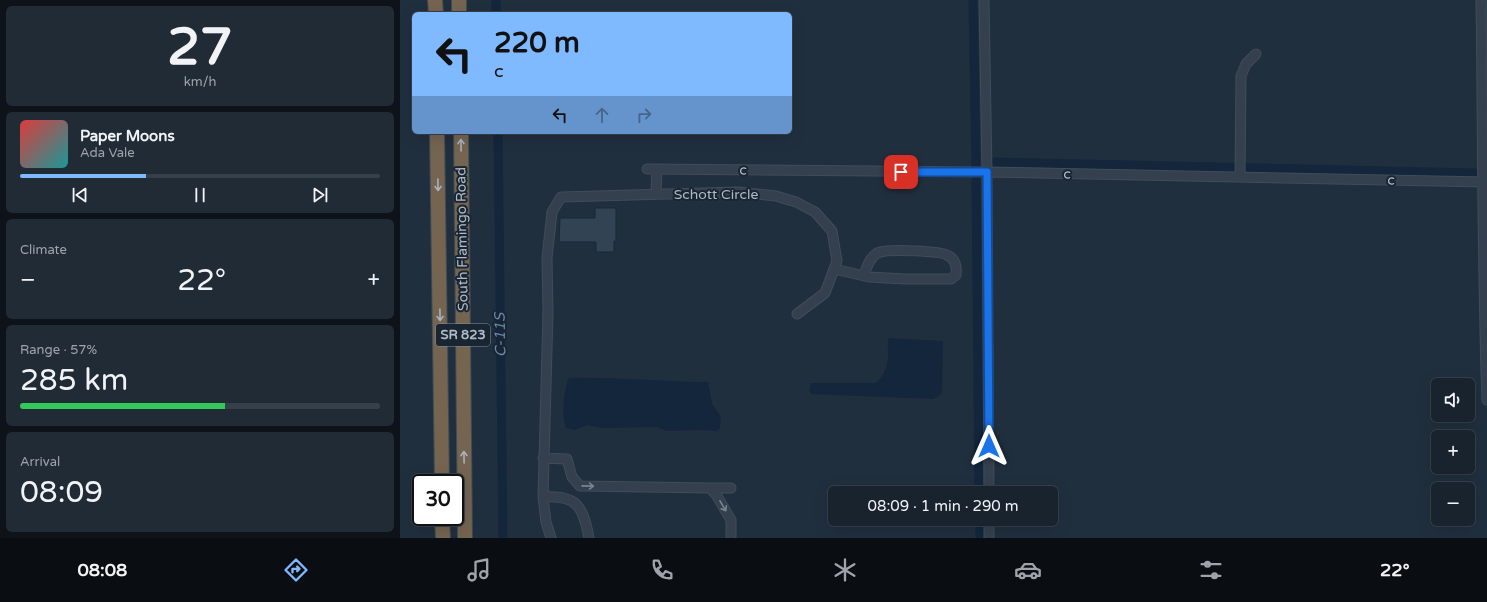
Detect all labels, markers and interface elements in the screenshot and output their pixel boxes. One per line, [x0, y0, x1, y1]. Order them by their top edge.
text: 27 [167, 16, 233, 79]
text: 220 m [494, 26, 580, 60]
icon: left [428, 28, 480, 80]
text: c [494, 60, 504, 82]
text: km/h [184, 74, 216, 90]
icon: left [549, 104, 571, 126]
icon: ahead [591, 104, 613, 126]
icon: right [633, 104, 655, 126]
text: Paper Moons [80, 127, 175, 145]
one-way arrow [457, 139, 465, 152]
text: Ada Vale [80, 145, 135, 161]
pin [884, 155, 918, 189]
street label: c [739, 161, 747, 179]
icon: arrive [890, 161, 912, 183]
street label: c [1063, 165, 1071, 183]
street label: South Flamingo Road [452, 167, 472, 311]
street label: c [1387, 171, 1395, 189]
one-way arrow [434, 178, 442, 191]
icon: previous [69, 184, 91, 206]
icon: pause [189, 184, 211, 206]
icon: next [309, 184, 331, 206]
street label: Schott Circle [674, 186, 758, 203]
text: Climate [20, 242, 67, 258]
text: 22° [177, 262, 226, 299]
text: − [20, 267, 36, 293]
text: + [368, 267, 380, 293]
one-way arrow [436, 308, 444, 321]
water label: C-11S [491, 311, 509, 357]
road number: SR 823 [436, 324, 490, 346]
text: Range · 57% [20, 342, 97, 358]
text: 285 km [20, 362, 128, 399]
map controls [1431, 378, 1475, 526]
button: sound [1431, 378, 1475, 422]
position arrow [968, 425, 1010, 467]
button: + [1431, 430, 1475, 474]
one-way arrow [461, 451, 468, 464]
text: Arrival [20, 454, 60, 470]
text: 08:09 [20, 474, 103, 511]
speed limit sign: 30 [412, 474, 464, 526]
one-way arrow [581, 482, 594, 490]
button: − [1431, 482, 1475, 526]
text: 08:09 · 1 min · 290 m [868, 497, 1018, 515]
one-way arrow [720, 500, 728, 512]
icon: directions [282, 556, 310, 584]
icon: music [465, 556, 493, 584]
icon: phone [648, 556, 676, 584]
icon: climate [831, 556, 859, 584]
icon: car [1014, 556, 1042, 584]
icon: filters [1197, 556, 1225, 584]
text: 08:08 [77, 559, 127, 581]
text: 22° [1380, 559, 1409, 581]

